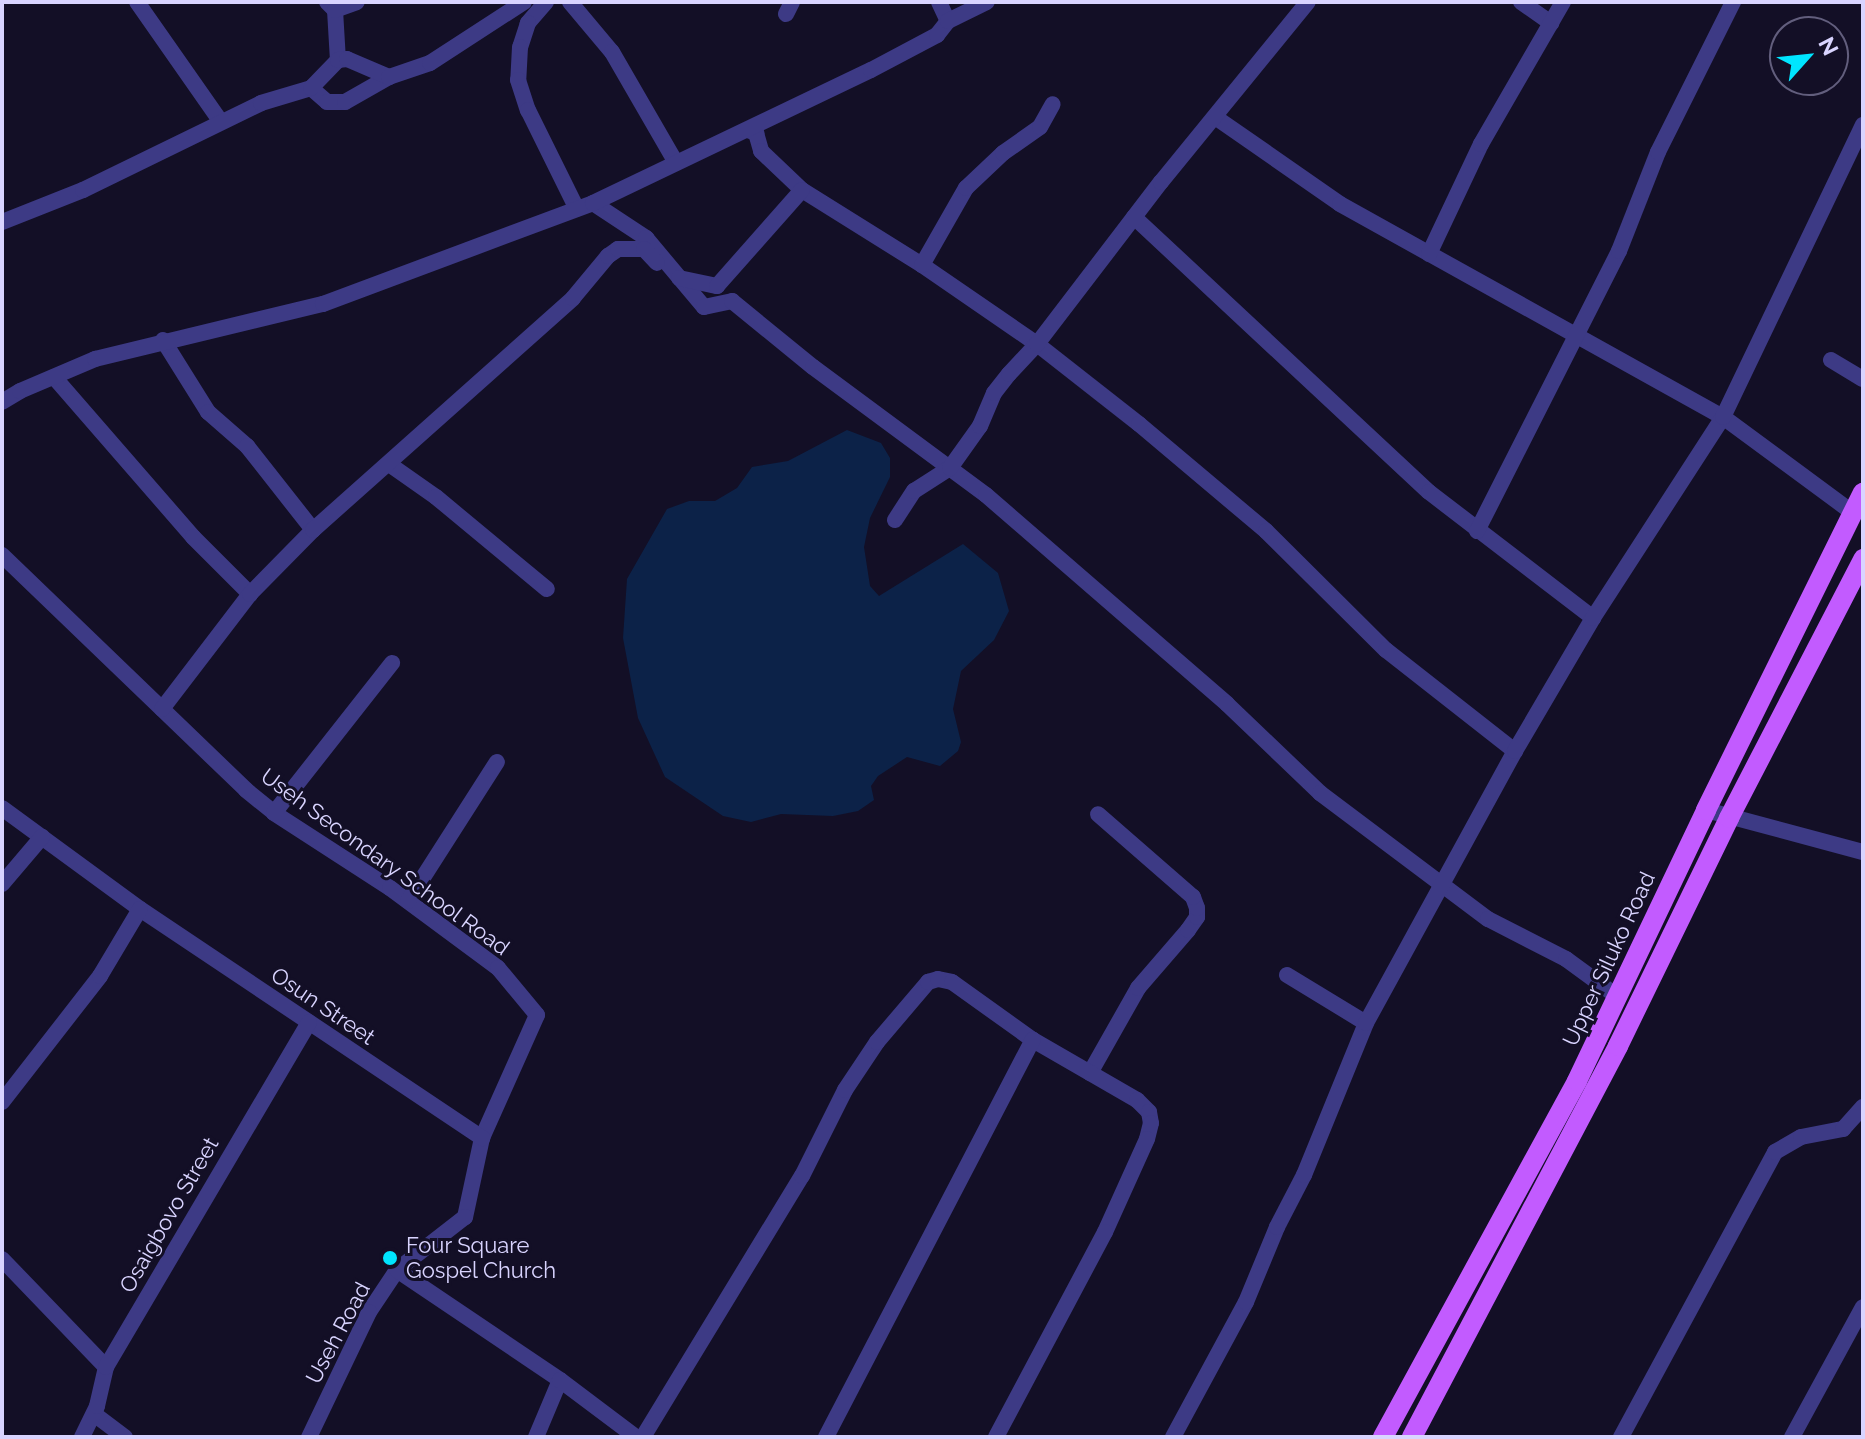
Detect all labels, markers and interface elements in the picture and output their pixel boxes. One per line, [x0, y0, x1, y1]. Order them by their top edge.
north arrow [1769, 16, 1849, 96]
text: N [1813, 33, 1844, 59]
street label: Useh Secondary School Road [255, 763, 515, 961]
street label: Upper Siluko Road [1557, 867, 1661, 1051]
street label: Osun Street [266, 962, 380, 1050]
street label: Osaigbovo Street [114, 1133, 224, 1297]
place label: Four Square Gospel Church [406, 1232, 557, 1284]
marker: Four Square Gospel Church [381, 1249, 399, 1267]
street label: Useh Road [300, 1278, 376, 1388]

